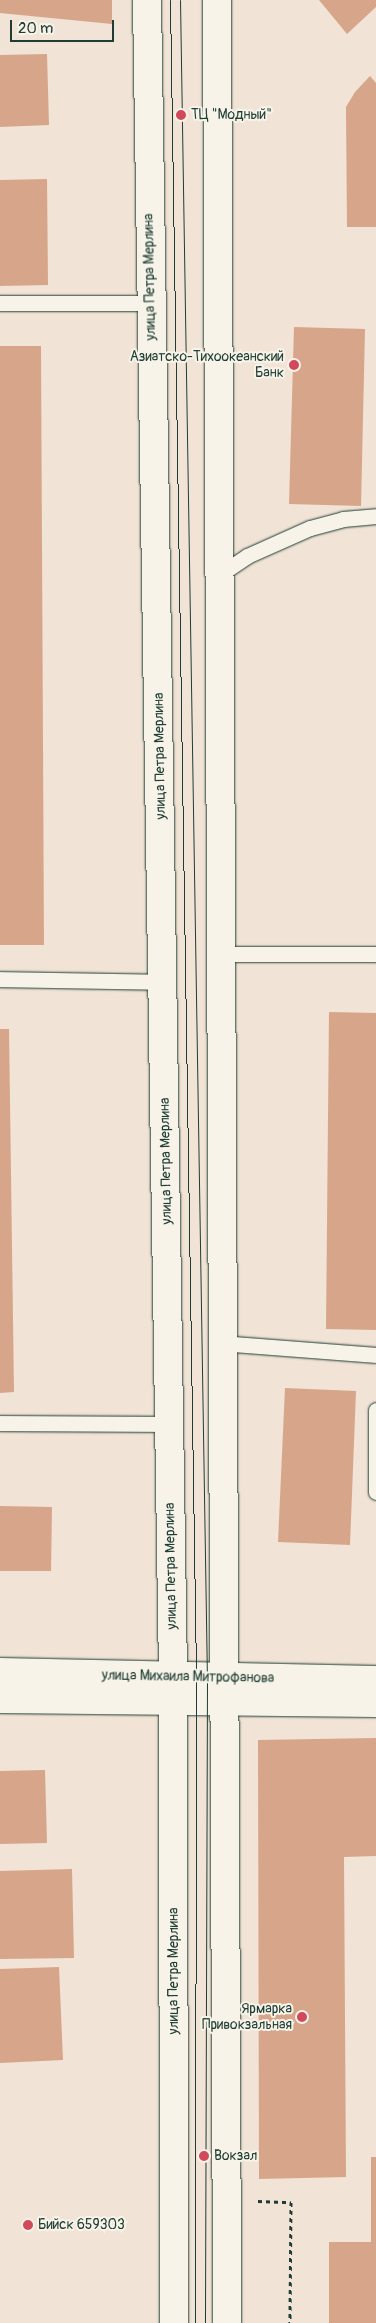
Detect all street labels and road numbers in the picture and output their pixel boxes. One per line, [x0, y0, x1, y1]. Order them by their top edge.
street label: улица Петра Мерлина [140, 213, 160, 341]
street label: улица Петра Мерлина [150, 692, 170, 820]
street label: улица Петра Мерлина [156, 1097, 176, 1225]
street label: улица Петра Мерлина [161, 1502, 181, 1630]
street label: улица Михаила Митрофанова [102, 1667, 274, 1687]
street label: улица Петра Мерлина [166, 1907, 182, 2035]

